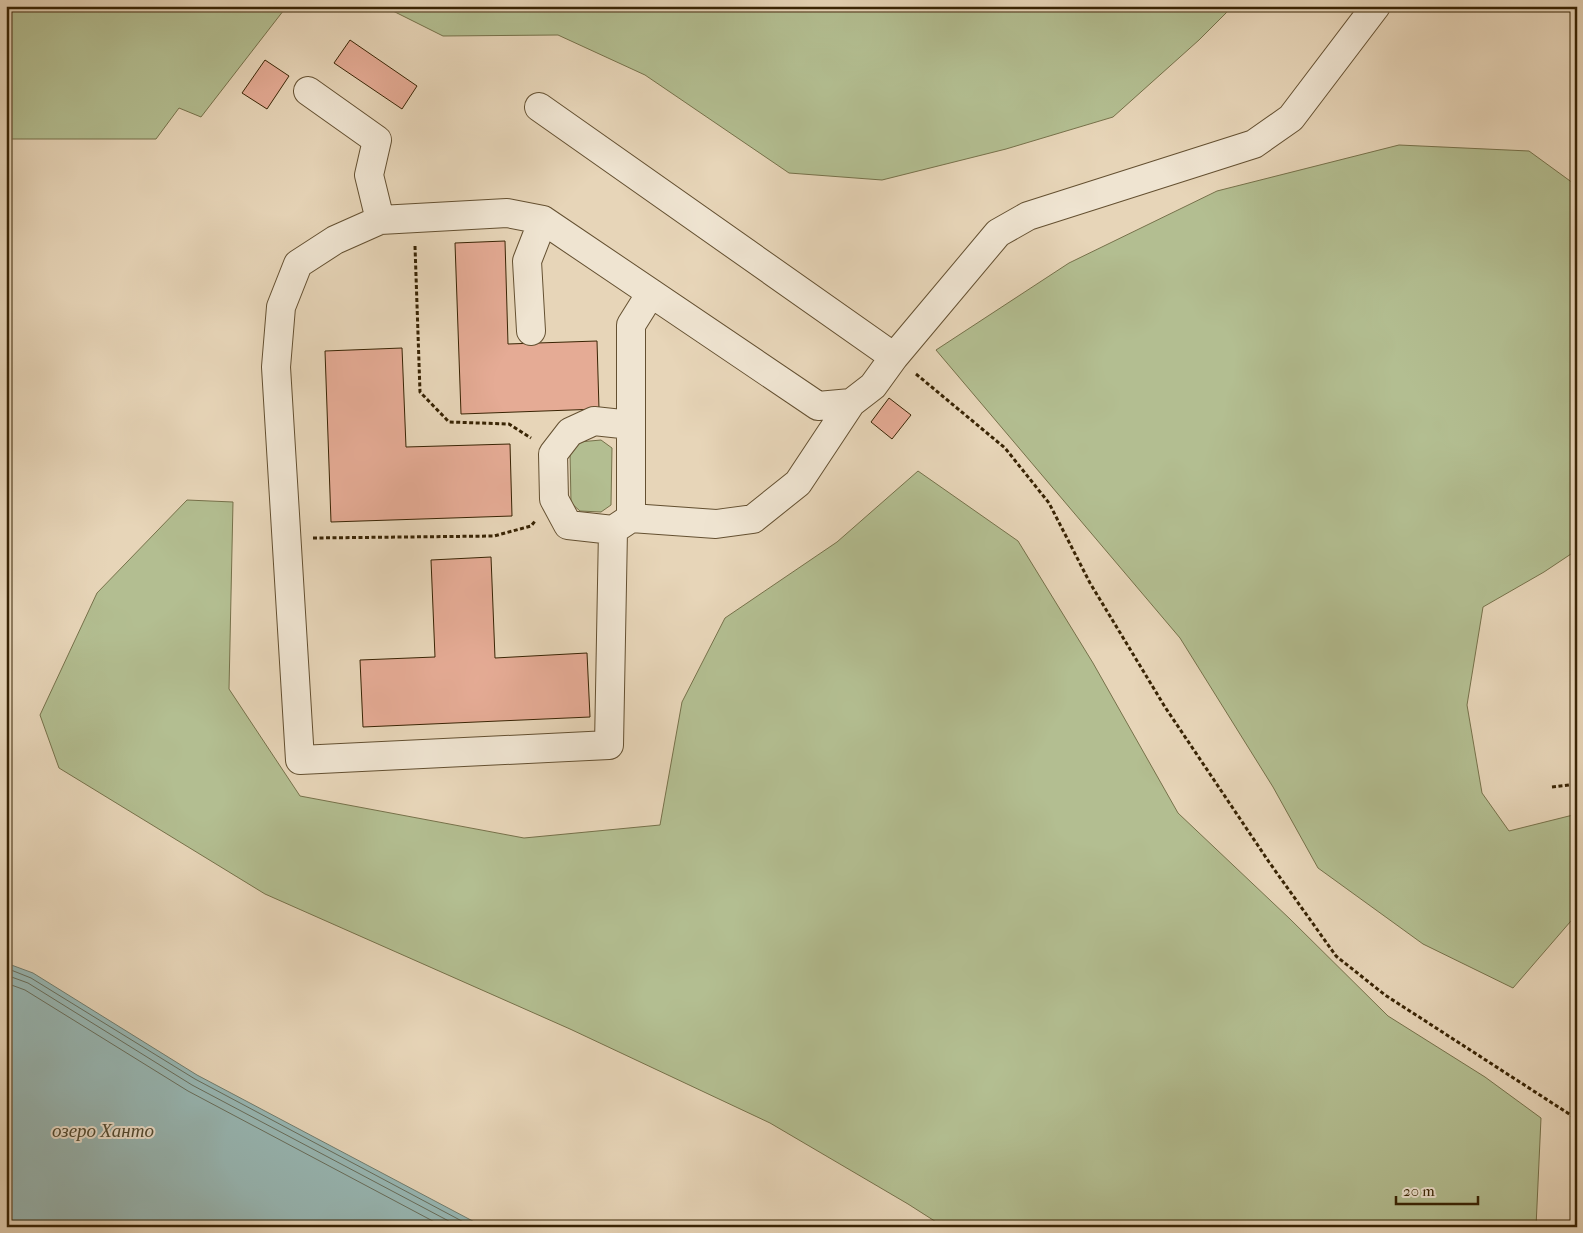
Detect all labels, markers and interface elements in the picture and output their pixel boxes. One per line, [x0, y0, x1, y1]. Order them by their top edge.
water label: озеро Ханто [52, 1120, 154, 1142]
scale bar [1396, 1173, 1478, 1205]
text: 20 m [1403, 1182, 1435, 1200]

